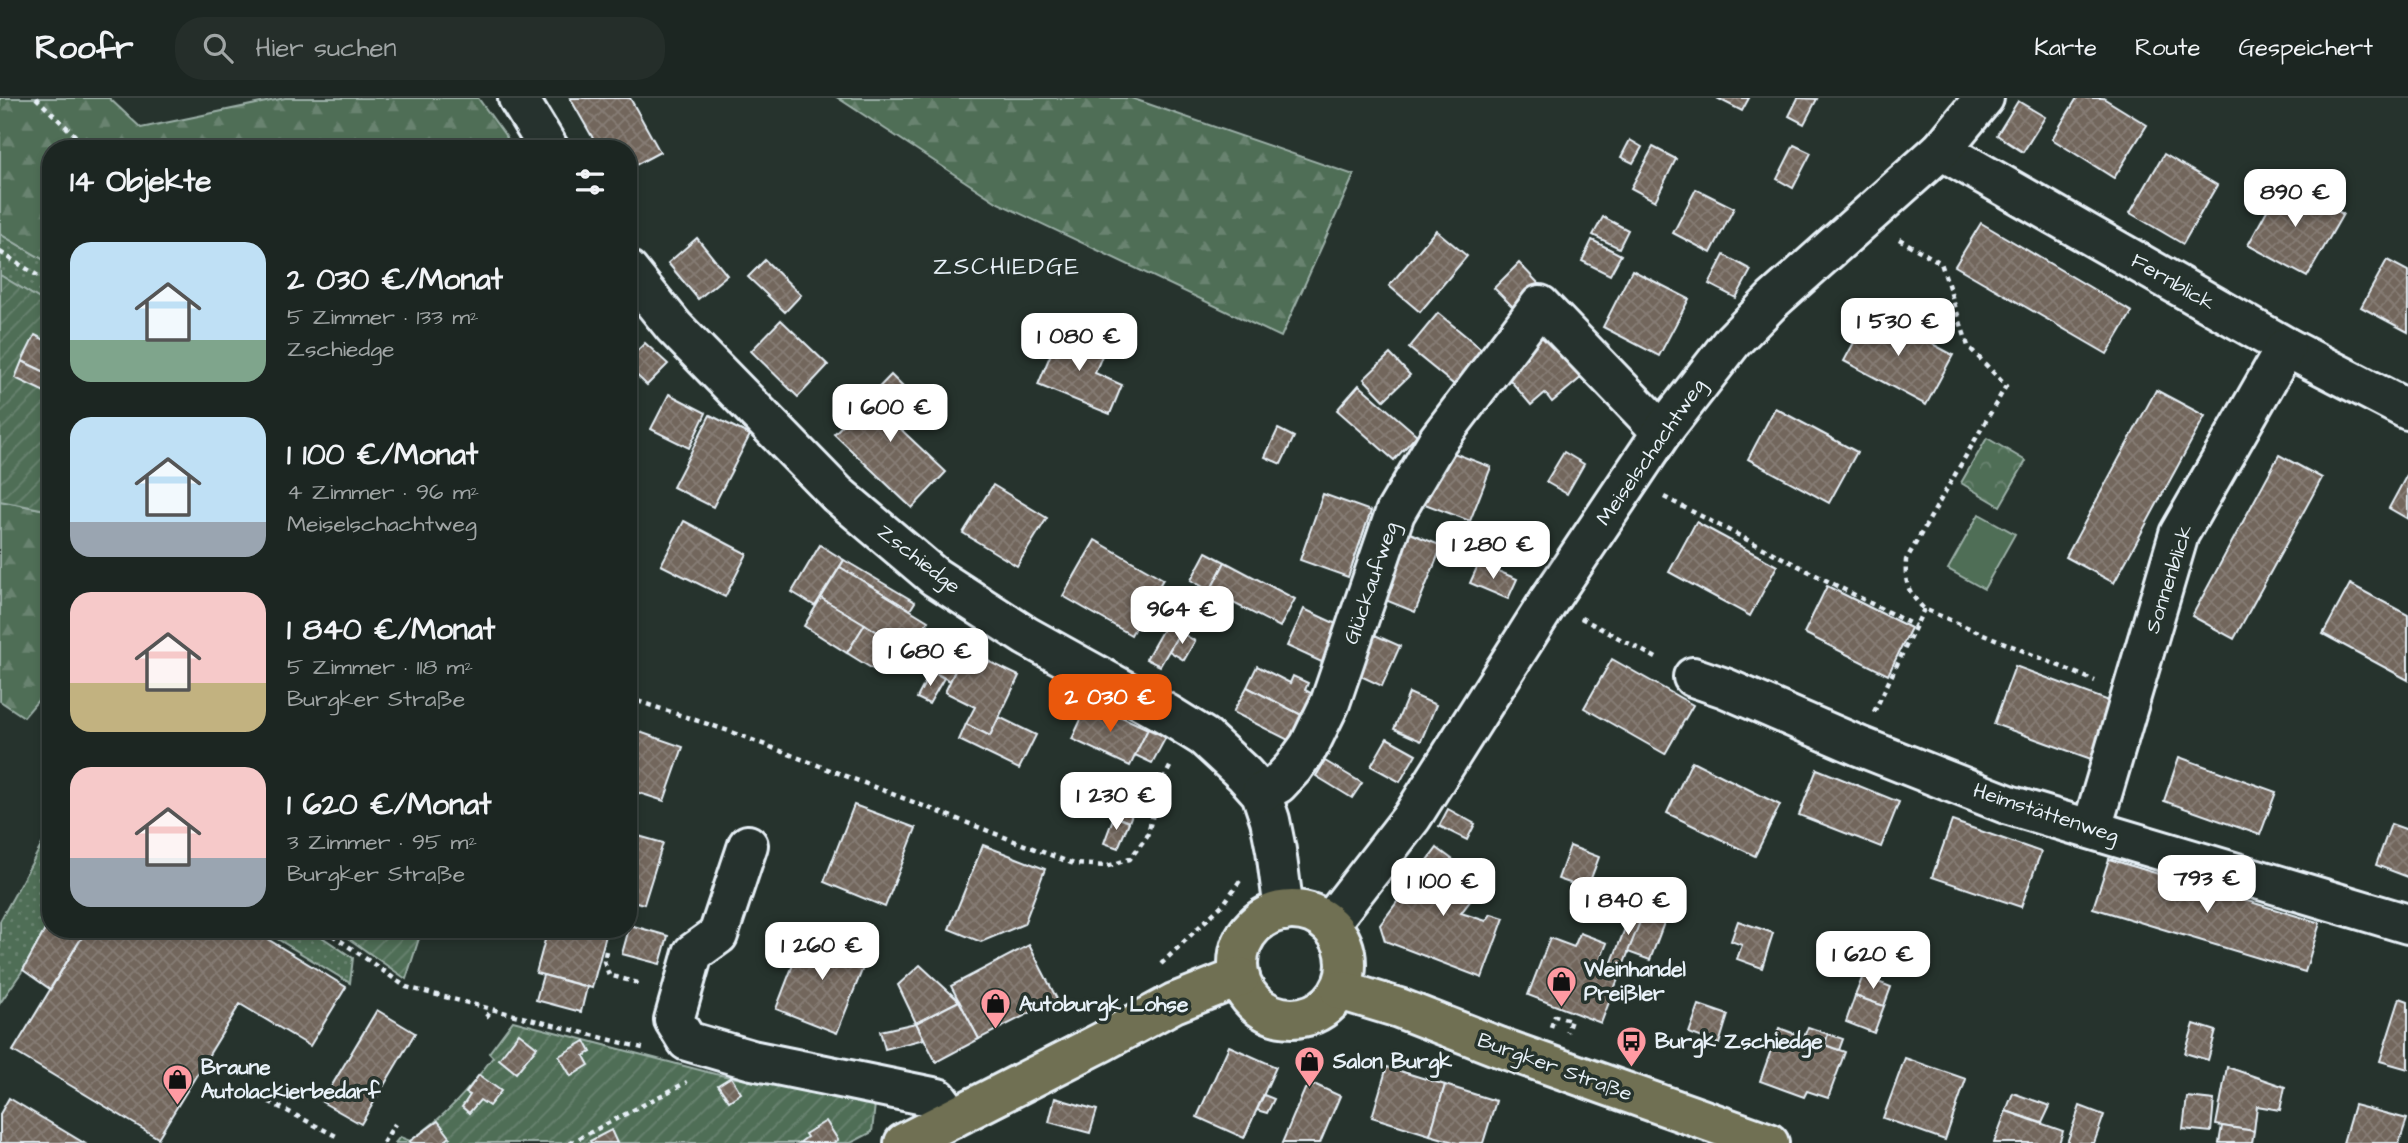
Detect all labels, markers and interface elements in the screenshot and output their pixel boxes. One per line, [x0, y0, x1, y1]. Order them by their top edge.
search box [175, 17, 665, 80]
text: Roofr [35, 25, 133, 71]
icon: search [199, 29, 237, 67]
text: Hier suchen [255, 30, 397, 66]
text: Karte [2034, 31, 2097, 65]
text: Route [2135, 31, 2200, 65]
text: Gespeichert [2238, 31, 2373, 65]
text: 14 Objekte [70, 161, 212, 203]
icon: filters [571, 163, 609, 201]
pin: 890 € [2246, 170, 2344, 229]
text: 890 € [2260, 176, 2330, 208]
street label: Fernblick [2126, 246, 2220, 318]
district label: ZSCHIEDGE [933, 250, 1081, 284]
text: 2 030 €/Monat [287, 259, 503, 301]
icon: home [126, 270, 210, 354]
pin: 1 530 € [1833, 299, 1963, 358]
text: 5 Zimmer · 133 m² [287, 301, 479, 333]
text: 1 530 € [1857, 305, 1939, 337]
pin: 1 080 € [1014, 314, 1144, 373]
text: 1 080 € [1037, 320, 1121, 352]
text: Zschiedge [287, 333, 395, 365]
street label: Meiselschachtweg [1589, 373, 1714, 532]
pin: 1 600 € [825, 384, 955, 444]
text: 1 600 € [848, 391, 932, 423]
text: 1 100 €/Monat [287, 434, 478, 476]
icon: home [126, 445, 210, 529]
text: 4 Zimmer · 96 m² [287, 476, 479, 508]
text: Meiselschachtweg [287, 508, 477, 540]
street label: Zschiedge [870, 517, 967, 602]
street label: Glückaufweg [1337, 518, 1407, 649]
street label: Sonnenblick [2138, 521, 2200, 637]
pin: 1 280 € [1428, 522, 1558, 581]
text: 1 280 € [1452, 528, 1534, 560]
pin: 964 € [1133, 587, 1231, 646]
text: 964 € [1147, 593, 1217, 625]
text: 1 840 €/Monat [287, 609, 495, 651]
icon: home [126, 620, 210, 704]
pin: 1 680 € [865, 628, 995, 688]
text: 1 680 € [888, 635, 972, 667]
text: 5 Zimmer · 118 m² [287, 651, 473, 683]
pin: 2 030 € [1045, 674, 1175, 734]
text: 2 030 € [1065, 681, 1155, 713]
text: Burgker Straße [287, 683, 465, 715]
pin: 1 230 € [1051, 772, 1181, 832]
street label: Heimstättenweg [1969, 776, 2123, 852]
text: 1 230 € [1076, 779, 1156, 811]
text: 1 620 €/Monat [287, 784, 491, 826]
icon: home [126, 795, 210, 879]
text: 3 Zimmer · 95 m² [287, 826, 477, 858]
pin: 793 € [2158, 856, 2256, 915]
text: Burgker Straße [287, 858, 465, 890]
pin: 1 100 € [1378, 858, 1508, 918]
text: 793 € [2174, 862, 2240, 894]
text: 1 100 € [1407, 865, 1479, 897]
pin: 1 840 € [1563, 878, 1693, 937]
text: 1 840 € [1586, 884, 1670, 916]
pin: 1 260 € [757, 922, 887, 982]
text: 1 260 € [781, 929, 863, 961]
pin: 1 620 € [1808, 932, 1938, 991]
text: 1 620 € [1832, 938, 1914, 970]
place label: Weinhandel Preißler [1583, 955, 1686, 1008]
shop icon: Weinhandel Preißler [1544, 964, 1578, 1008]
shop icon: Autoburgk Lohse [979, 987, 1013, 1031]
place label: Autoburgk Lohse [1019, 990, 1189, 1021]
bus stop icon: Burgk Zschiedge [1615, 1024, 1649, 1068]
street label: Burgker Straße [1473, 1026, 1636, 1110]
place label: Burgk Zschiedge [1655, 1027, 1823, 1058]
shop icon: Salon Burgk [1293, 1044, 1327, 1088]
place label: Salon Burgk [1332, 1047, 1452, 1078]
place label: Braune Autolackierbedarf [201, 1053, 381, 1106]
shop icon: Braune Autolackierbedarf [161, 1062, 195, 1106]

